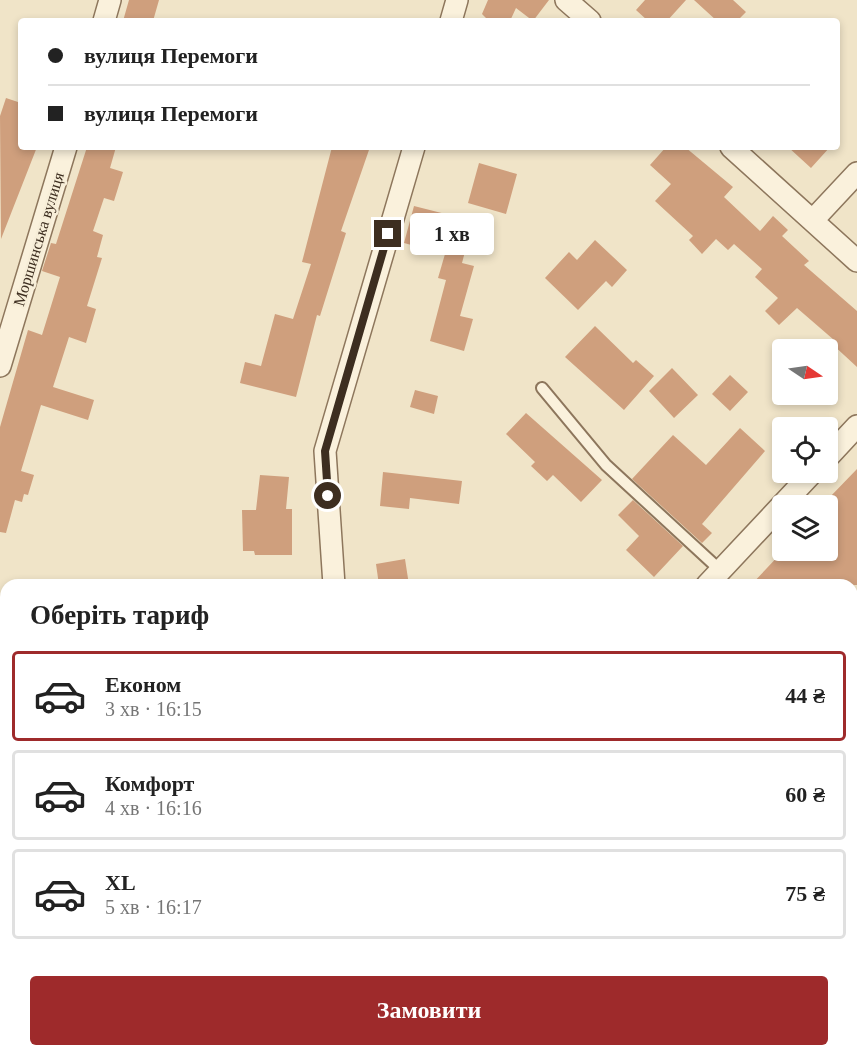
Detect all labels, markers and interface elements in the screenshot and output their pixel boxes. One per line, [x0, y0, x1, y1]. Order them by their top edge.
text: вулиця Перемоги [84, 43, 258, 68]
text: вулиця Перемоги [84, 101, 258, 126]
street label: Моршинська вулиця [10, 170, 68, 308]
callout: 1 хв [409, 213, 493, 255]
route end [374, 220, 401, 247]
text: 1 хв [434, 223, 470, 245]
north arrow [772, 339, 838, 405]
map controls [772, 339, 838, 561]
button: locate [772, 417, 838, 483]
route start [314, 482, 341, 509]
button: layers [772, 495, 838, 561]
text: Оберіть тариф [30, 600, 209, 630]
icon: car [33, 669, 87, 723]
text: Економ [105, 672, 181, 697]
text: 44 ₴ [785, 683, 825, 708]
text: 3 хв · 16:15 [105, 698, 202, 720]
icon: car [33, 768, 87, 822]
text: Комфорт [105, 771, 194, 796]
text: 60 ₴ [785, 782, 825, 807]
text: 4 хв · 16:16 [105, 797, 202, 819]
icon: car [33, 867, 87, 921]
text: XL [105, 870, 136, 895]
text: 75 ₴ [785, 881, 825, 906]
text: 5 хв · 16:17 [105, 896, 202, 918]
button: Замовити [30, 976, 828, 1045]

